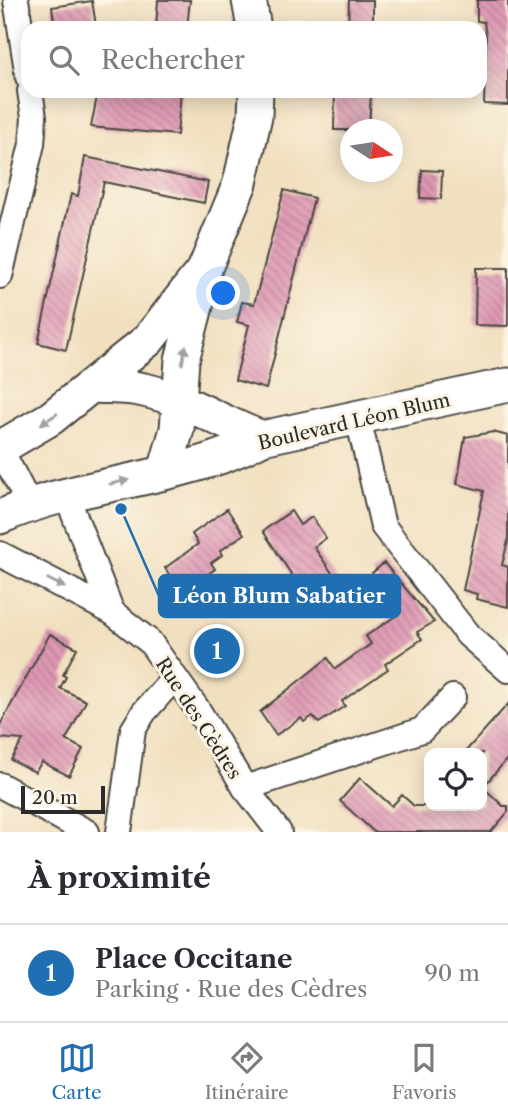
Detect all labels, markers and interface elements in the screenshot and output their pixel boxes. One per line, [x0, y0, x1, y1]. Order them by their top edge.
search box [21, 21, 487, 98]
icon: search [45, 41, 83, 79]
text: Rechercher [101, 44, 245, 76]
north arrow [340, 119, 403, 182]
your location [206, 276, 240, 310]
one-way arrow [178, 344, 189, 366]
street label: Boulevard Léon Blum [256, 388, 453, 455]
one-way arrow [40, 412, 58, 426]
one-way arrow [108, 476, 130, 487]
callout: Léon Blum Sabatier [159, 575, 400, 617]
one-way arrow [46, 577, 66, 588]
text: Léon Blum Sabatier [172, 583, 386, 608]
pin: 1 [194, 625, 240, 677]
street label: Rue des Cèdres [151, 653, 246, 783]
map controls [424, 748, 487, 811]
button: locate [424, 748, 487, 811]
scale bar [21, 783, 105, 815]
text: 20 m [32, 786, 78, 809]
text: À proximité [28, 859, 211, 896]
text: Place Occitane [95, 943, 293, 975]
text: 1 [46, 959, 56, 987]
text: 90 m [424, 959, 480, 987]
text: Parking · Rue des Cèdres [95, 975, 367, 1003]
tab: Carte [52, 1039, 102, 1104]
tab: Itinéraire [205, 1039, 289, 1104]
tab: Favoris [392, 1039, 456, 1104]

